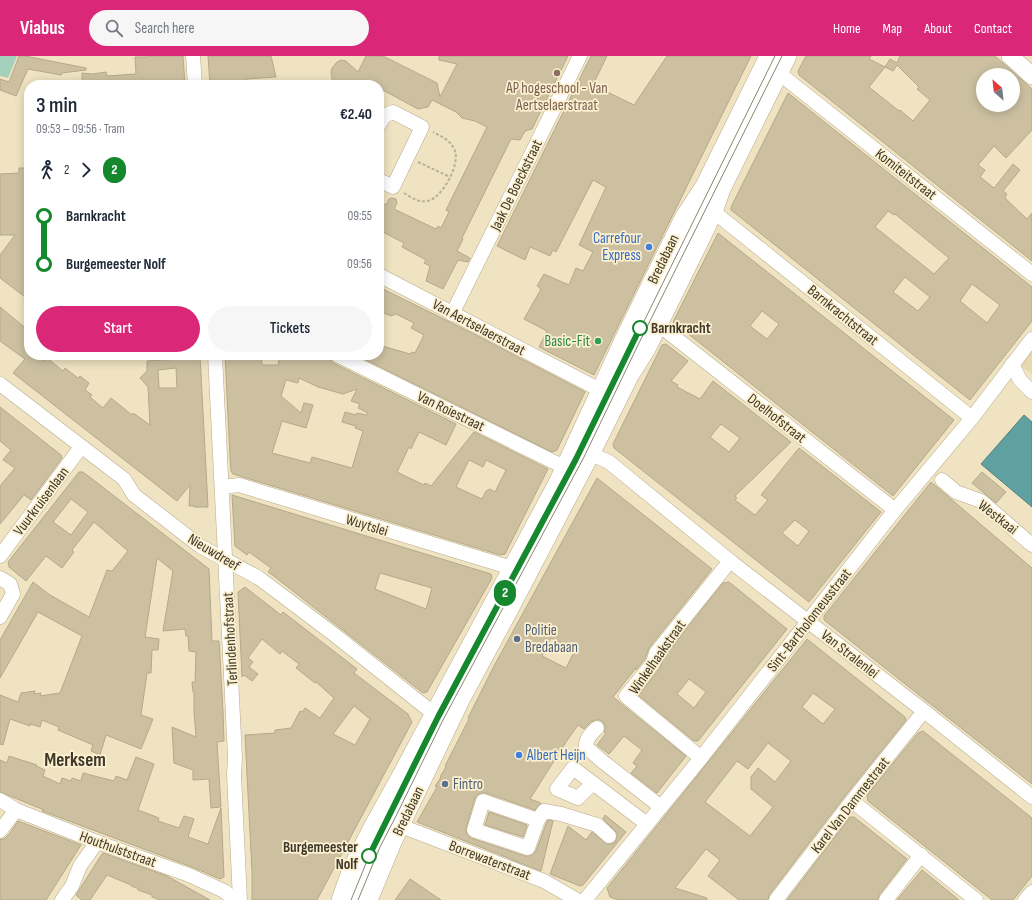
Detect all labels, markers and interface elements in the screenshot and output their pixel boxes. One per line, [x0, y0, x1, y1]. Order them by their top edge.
search box [89, 10, 369, 46]
text: Viabus [20, 17, 65, 40]
icon: search [103, 17, 125, 39]
text: Search here [135, 19, 194, 38]
text: Home [833, 20, 861, 37]
text: Map [883, 20, 902, 37]
text: About [924, 20, 952, 37]
text: Contact [974, 20, 1012, 37]
marker: AP hogeschool - Van Aertselaerstraat [552, 68, 562, 78]
north arrow [976, 68, 1020, 112]
map controls [976, 68, 1020, 112]
place label: AP hogeschool - Van Aertselaerstraat [505, 79, 608, 115]
text: 3 min [36, 92, 77, 119]
text: €2.40 [340, 105, 372, 124]
text: 09:53 – 09:56 · Tram [36, 121, 125, 137]
street label: Jaak De Boeckstraat [486, 136, 547, 235]
street label: Komiteitstraat [871, 144, 941, 205]
icon: walk [36, 159, 58, 181]
icon: forward [75, 159, 97, 181]
text: 2 [111, 161, 118, 178]
text: 2 [64, 162, 69, 178]
text: Barnkracht [66, 207, 126, 226]
text: 09:55 [348, 208, 372, 224]
place label: Carrefour Express [593, 229, 642, 265]
street label: Bredabaan [643, 231, 684, 287]
marker: Carrefour Express [644, 242, 654, 252]
text: Burgemeester Nolf [66, 255, 166, 274]
text: 09:56 [347, 256, 372, 272]
street label: Barnkrachtstraat [803, 281, 882, 350]
street label: Van Aertselaerstraat [429, 295, 529, 360]
button: Start [36, 306, 200, 352]
button: Tickets [208, 306, 372, 352]
place label: Barnkracht [651, 319, 711, 338]
marker: Barnkracht [632, 320, 648, 336]
place label: Basic-Fit [545, 332, 590, 351]
marker: Basic-Fit [593, 336, 603, 346]
street label: Van Roiestraat [414, 387, 488, 436]
street label: Doelhofstraat [743, 390, 810, 448]
street label: Vuurkruisenlaan [9, 463, 73, 539]
street label: Westkaai [974, 496, 1022, 539]
street label: Wuytslei [343, 510, 391, 541]
street label: Nieuwdreef [184, 529, 244, 576]
street label: Sint-Bartholomeusstraat [763, 564, 856, 676]
line badge: 2 [492, 580, 518, 606]
text: 2 [502, 584, 508, 601]
street label: Terlindenhofstraat [219, 591, 242, 686]
street label: Winkelhaakstraat [625, 616, 690, 698]
place label: Politie Bredabaan [525, 621, 578, 657]
street label: Van Stralenlei [817, 626, 883, 683]
marker: Politie Bredabaan [512, 634, 522, 644]
place label: Albert Heijn [526, 746, 586, 765]
district label: Merksem [44, 749, 106, 772]
marker: Albert Heijn [514, 750, 524, 760]
street label: Karel Van Dammestraat [807, 753, 894, 857]
place label: Fintro [453, 775, 483, 794]
marker: Fintro [440, 779, 450, 789]
street label: Bredabaan [388, 783, 429, 839]
street label: Houthulststraat [77, 827, 159, 872]
street label: Borrewaterstraat [446, 836, 534, 885]
place label: Burgemeester Nolf [283, 838, 358, 874]
marker: Burgemeester Nolf [361, 848, 377, 864]

